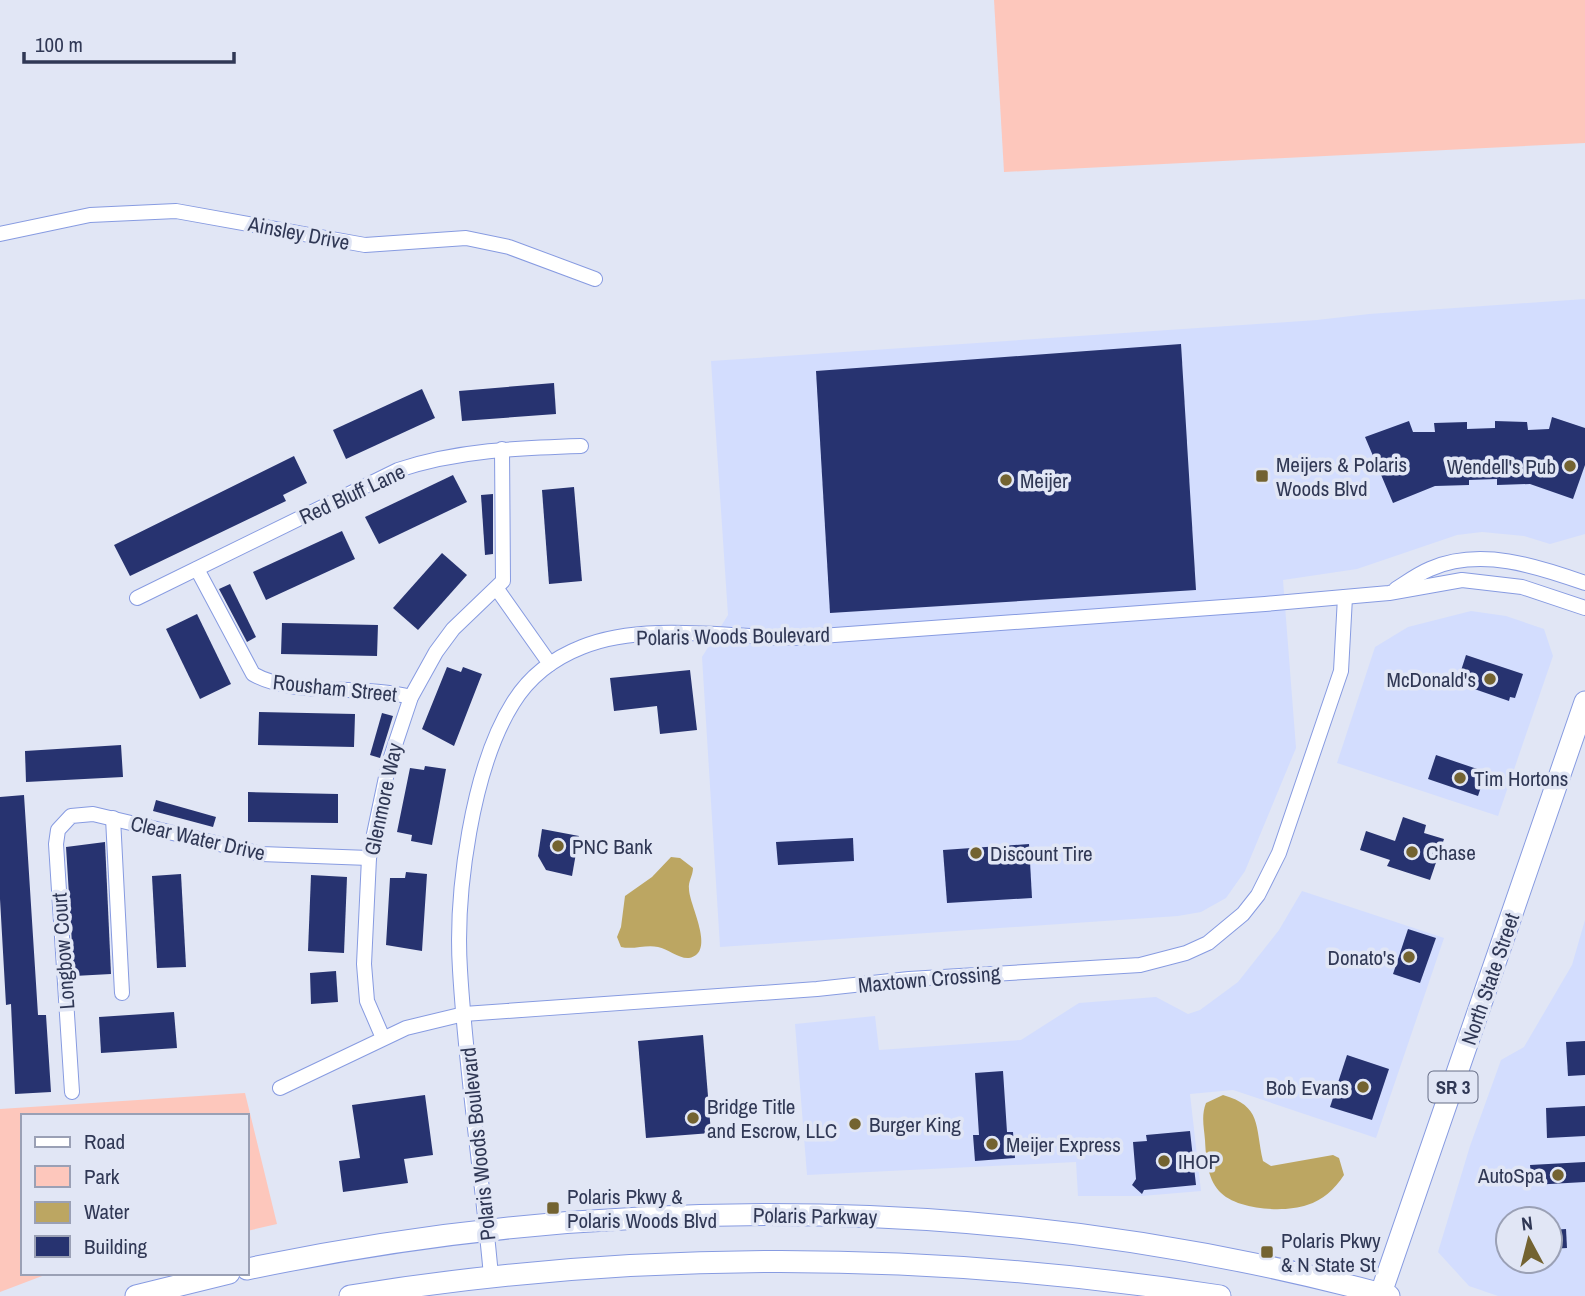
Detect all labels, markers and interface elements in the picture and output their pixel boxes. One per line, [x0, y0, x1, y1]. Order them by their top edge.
scale bar [24, 21, 234, 65]
text: 100 m [35, 30, 83, 59]
street label: Ainsley Drive [245, 209, 352, 257]
place label: Meijers & Polaris Woods Blvd [1276, 450, 1407, 503]
place label: Wendell's Pub [1447, 452, 1556, 481]
street label: Red Bluff Lane [294, 457, 410, 531]
marker: Wendell's Pub [1562, 458, 1578, 474]
place label: Meijer [1020, 466, 1068, 495]
marker: Meijers & Polaris Woods Blvd [1254, 468, 1270, 484]
marker: Meijer [998, 472, 1014, 488]
street label: Polaris Woods Boulevard [636, 620, 830, 652]
place label: McDonald's [1387, 665, 1476, 694]
street label: Rousham Street [272, 667, 399, 709]
marker: McDonald's [1482, 671, 1498, 687]
street label: Glenmore Way [357, 740, 409, 858]
place label: Tim Hortons [1474, 764, 1568, 793]
marker: Tim Hortons [1452, 770, 1468, 786]
street label: Clear Water Drive [128, 808, 268, 868]
place label: PNC Bank [572, 832, 653, 861]
marker: PNC Bank [550, 838, 566, 854]
place label: Chase [1426, 838, 1476, 867]
place label: Discount Tire [990, 839, 1093, 868]
marker: Chase [1404, 844, 1420, 860]
marker: Discount Tire [968, 845, 984, 861]
street label: Longbow Court [44, 892, 82, 1010]
street label: North State Street [1454, 909, 1526, 1049]
place label: Donato's [1328, 943, 1395, 972]
marker: Donato's [1401, 949, 1417, 965]
street label: Maxtown Crossing [857, 958, 1002, 1000]
street label: Polaris Woods Boulevard [453, 1046, 503, 1242]
road number: SR 3 [1428, 1072, 1478, 1102]
place label: Bob Evans [1266, 1073, 1349, 1102]
marker: Bob Evans [1355, 1079, 1371, 1095]
place label: Bridge Title and Escrow, LLC [707, 1092, 837, 1145]
marker: Bridge Title and Escrow, LLC [685, 1110, 701, 1126]
place label: Burger King [869, 1110, 961, 1139]
legend [21, 1114, 248, 1275]
marker: Burger King [847, 1116, 863, 1132]
text: Road [84, 1127, 125, 1156]
place label: Meijer Express [1006, 1130, 1121, 1159]
marker: Meijer Express [984, 1136, 1000, 1152]
place label: IHOP [1178, 1147, 1220, 1176]
marker: IHOP [1156, 1153, 1172, 1169]
place label: AutoSpa [1477, 1161, 1544, 1190]
text: Park [84, 1162, 120, 1191]
marker: AutoSpa [1550, 1167, 1566, 1183]
place label: Polaris Pkwy & Polaris Woods Blvd [567, 1182, 717, 1235]
text: Water [84, 1197, 130, 1226]
marker: Polaris Pkwy & Polaris Woods Blvd [545, 1200, 561, 1216]
street label: Polaris Parkway [753, 1200, 878, 1232]
north arrow [1494, 1205, 1564, 1275]
text: N [1520, 1210, 1534, 1237]
place label: Polaris Pkwy & N State St [1281, 1226, 1381, 1279]
text: Building [84, 1232, 148, 1261]
marker: Polaris Pkwy & N State St [1259, 1244, 1275, 1260]

